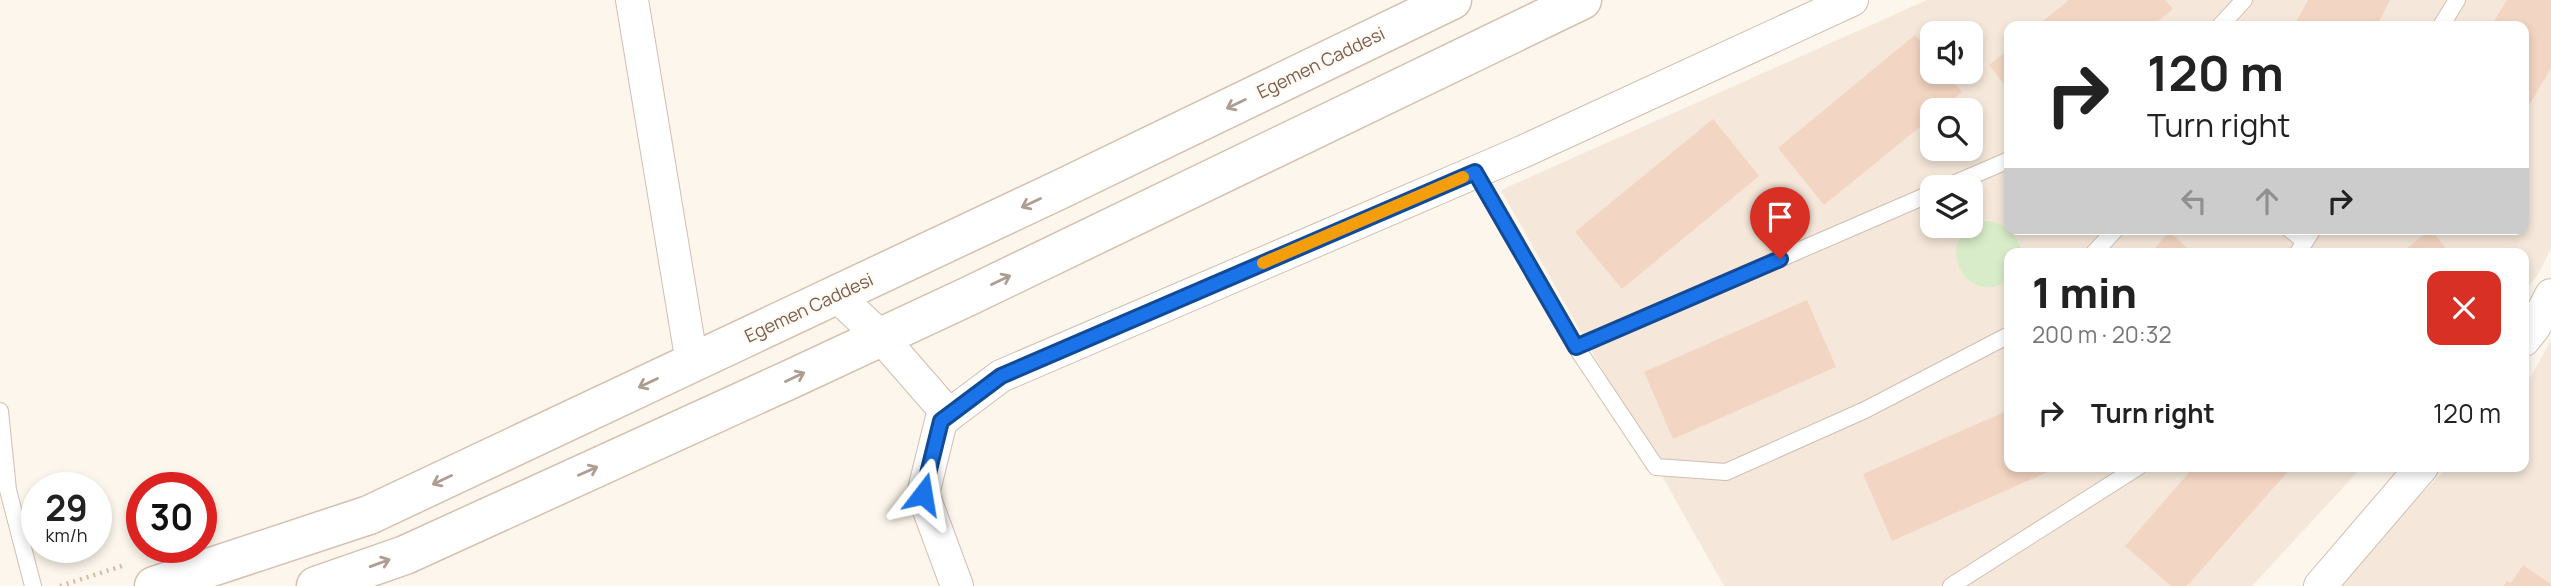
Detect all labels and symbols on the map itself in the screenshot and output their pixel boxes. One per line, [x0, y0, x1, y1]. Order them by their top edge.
street label: Egemen Caddesi [1253, 21, 1388, 103]
one-way arrow [1226, 98, 1247, 112]
pin [1750, 187, 1810, 259]
one-way arrow [1021, 197, 1042, 210]
street label: Egemen Caddesi [740, 267, 877, 347]
one-way arrow [990, 273, 1011, 287]
one-way arrow [784, 370, 805, 383]
one-way arrow [638, 377, 659, 391]
position arrow [886, 457, 960, 531]
one-way arrow [577, 464, 598, 477]
speed limit sign: 30 [126, 472, 217, 563]
one-way arrow [432, 474, 453, 488]
one-way arrow [369, 556, 391, 568]

